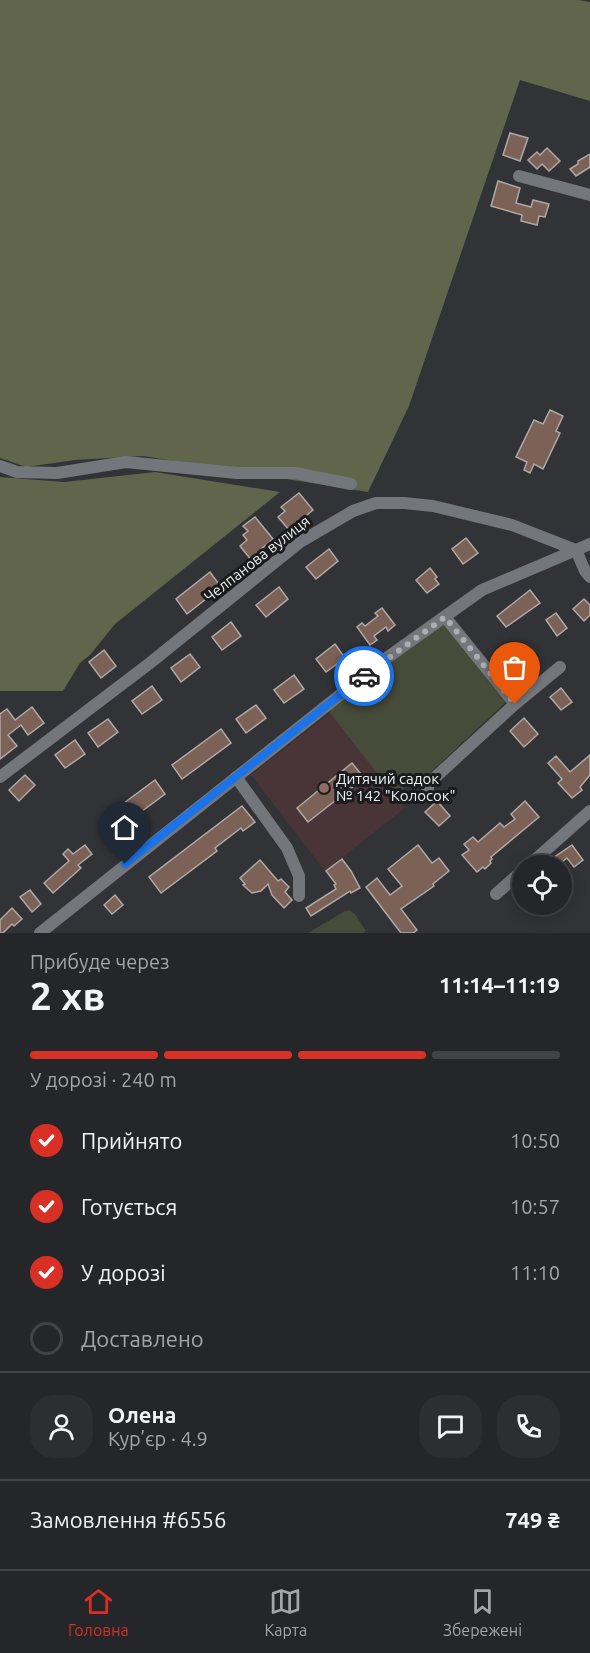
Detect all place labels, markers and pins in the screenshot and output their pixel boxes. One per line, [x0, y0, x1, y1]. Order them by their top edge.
pin [489, 642, 540, 704]
place label: Дитячий садок № 142 "Колосок" [336, 770, 455, 804]
marker: Дитячий садок № 142 "Колосок" [317, 781, 331, 795]
pin [99, 802, 150, 864]

